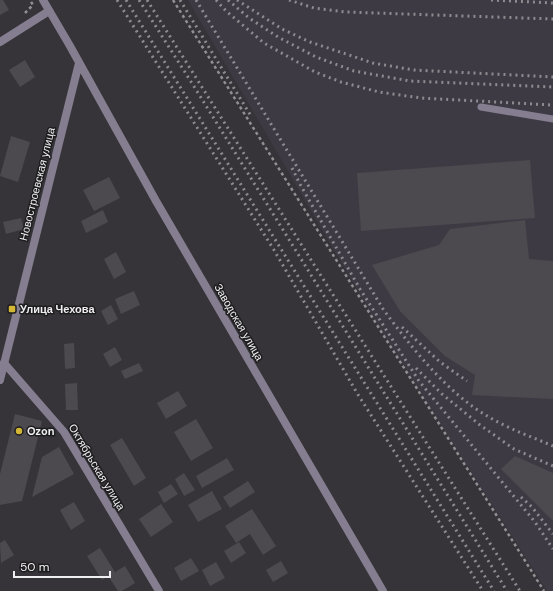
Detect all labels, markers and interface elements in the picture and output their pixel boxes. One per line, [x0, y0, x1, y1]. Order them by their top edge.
street label: Новостроевская улица [16, 125, 58, 242]
street label: Заводская улица [211, 281, 267, 364]
place label: Улица Чехова [20, 302, 95, 316]
marker: Улица Чехова [7, 304, 17, 314]
street label: Октябрьская улица [66, 421, 129, 514]
place label: Ozon [27, 424, 55, 438]
marker: Ozon [14, 426, 24, 436]
scale bar [14, 553, 110, 579]
text: 50 m [20, 559, 49, 575]

